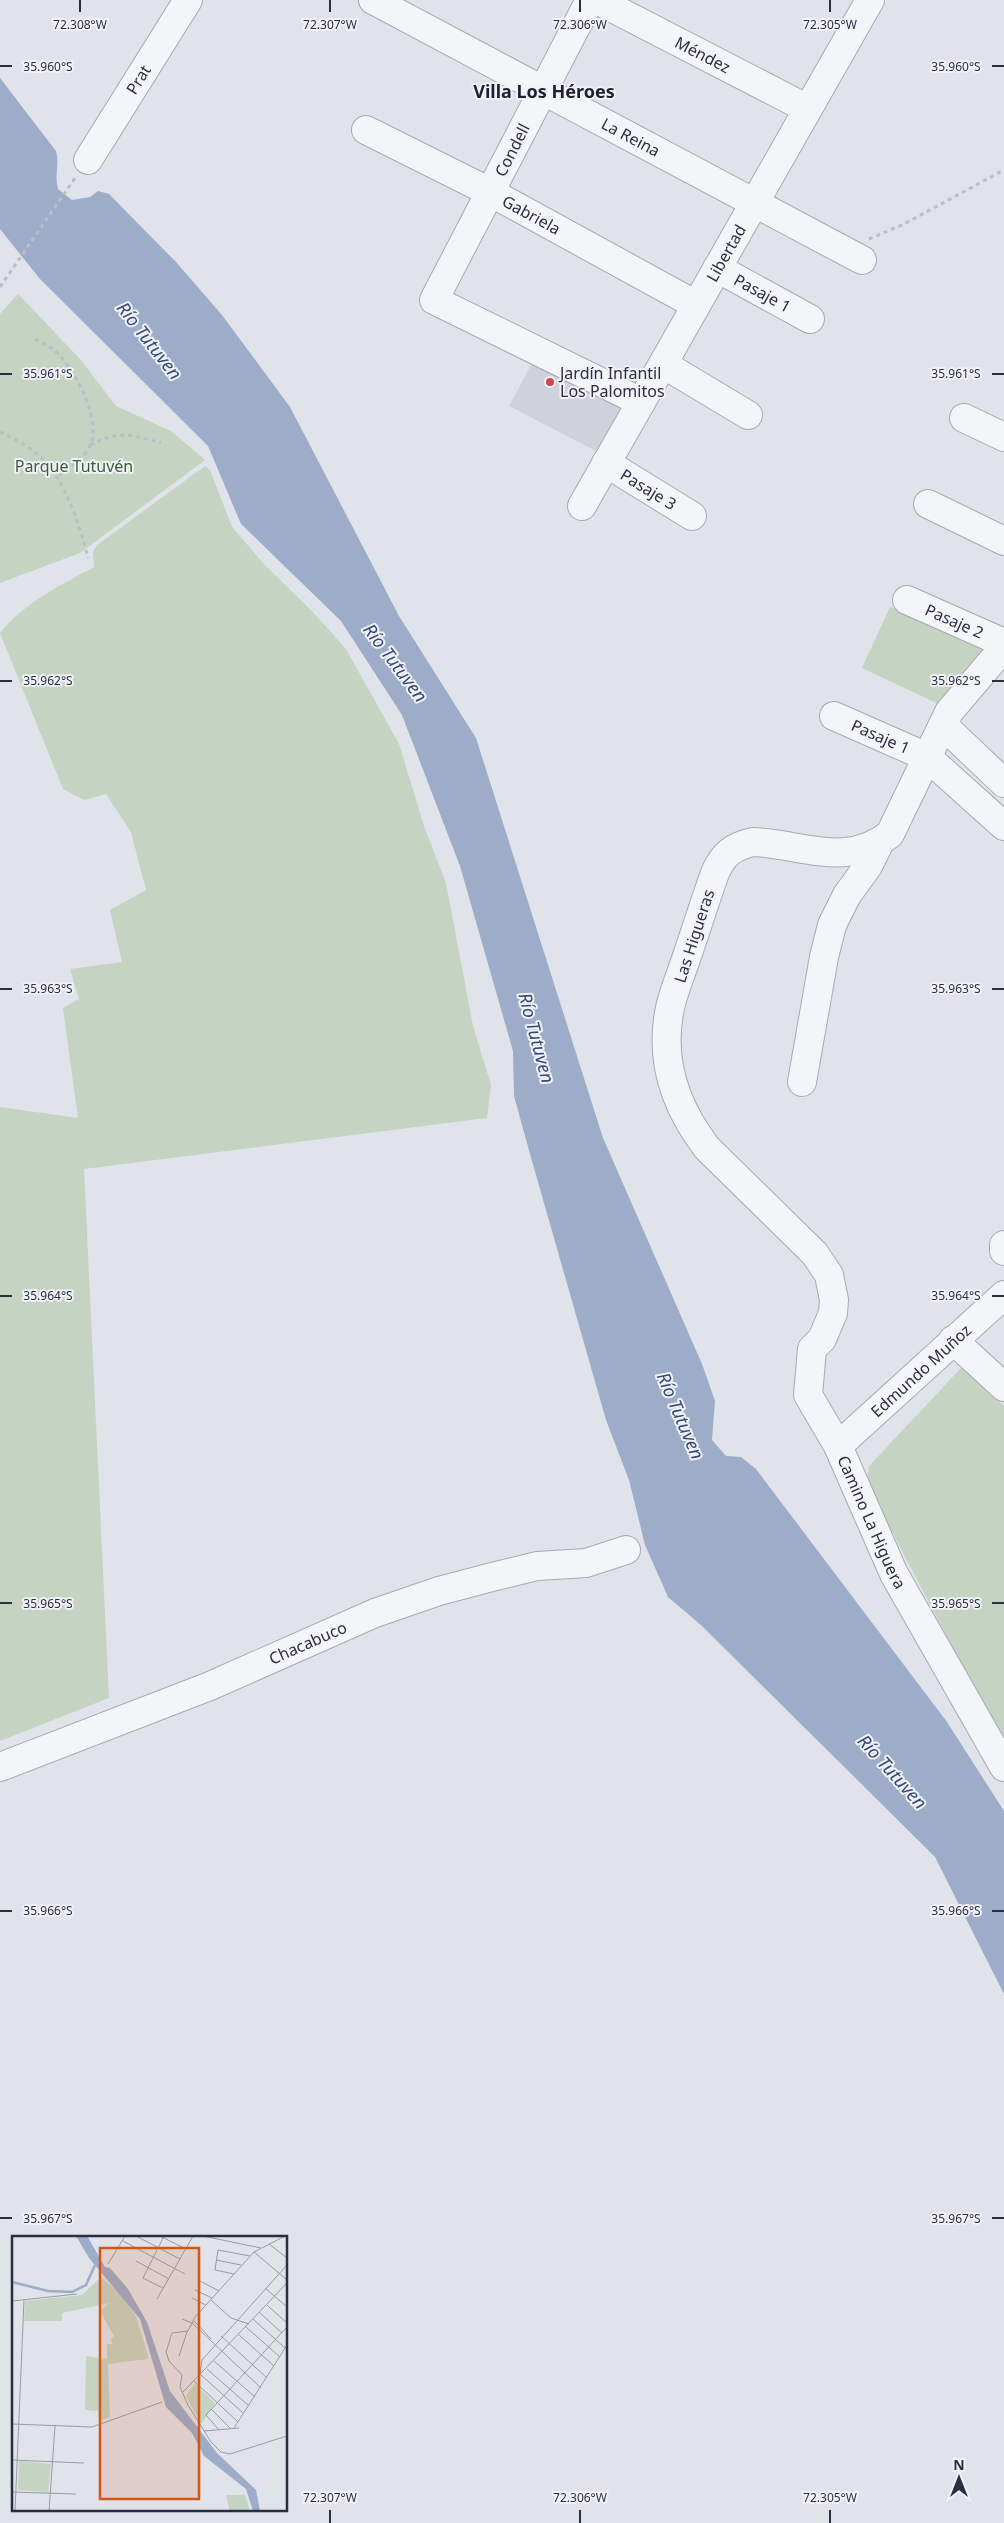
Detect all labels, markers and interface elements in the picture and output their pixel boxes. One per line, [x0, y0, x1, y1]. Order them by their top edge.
text: 72.308°W [53, 16, 107, 33]
text: 72.307°W [303, 16, 357, 33]
text: 72.306°W [553, 16, 607, 33]
text: 72.305°W [803, 16, 857, 33]
street label: Méndez [671, 31, 734, 78]
text: 35.960°S [23, 58, 73, 75]
text: 35.960°S [931, 58, 981, 75]
street label: Prat [121, 60, 156, 98]
district label: Villa Los Héroes [473, 79, 615, 103]
street label: La Reina [598, 112, 664, 162]
street label: Condell [489, 120, 535, 180]
street label: Gabriela [498, 190, 565, 240]
street label: Libertad [701, 220, 751, 286]
street label: Pasaje 1 [730, 268, 795, 318]
water label: Río Tutuven [112, 297, 188, 384]
place label: Jardín Infantil Los Palomitos [558, 362, 665, 402]
text: 35.961°S [23, 365, 73, 382]
text: 35.961°S [931, 365, 981, 382]
marker: Jardín Infantil Los Palomitos [544, 376, 556, 388]
park label: Parque Tutuvén [15, 455, 133, 477]
street label: Pasaje 3 [616, 464, 681, 515]
street label: Pasaje 2 [922, 598, 987, 644]
water label: Río Tutuven [358, 618, 433, 707]
text: 35.962°S [23, 672, 73, 689]
text: 35.962°S [931, 672, 981, 689]
street label: Pasaje 1 [848, 714, 913, 759]
street label: Las Higueras [669, 887, 719, 985]
text: 35.963°S [23, 980, 73, 997]
text: 35.963°S [931, 980, 981, 997]
water label: Río Tutuven [513, 990, 561, 1086]
text: 35.964°S [23, 1287, 73, 1304]
text: 35.964°S [931, 1287, 981, 1304]
street label: Edmundo Muñoz [866, 1319, 976, 1422]
water label: Río Tutuven [652, 1368, 710, 1463]
street label: Camino La Higuera [832, 1452, 911, 1593]
text: 35.965°S [23, 1595, 73, 1612]
text: 35.965°S [931, 1595, 981, 1612]
street label: Chacabuco [265, 1616, 350, 1670]
water label: Río Tutuven [853, 1729, 933, 1814]
text: 35.966°S [23, 1902, 73, 1919]
text: 35.966°S [931, 1902, 981, 1919]
text: 35.967°S [23, 2210, 73, 2227]
text: 35.967°S [931, 2210, 981, 2227]
inset map [12, 2236, 288, 2510]
north arrow [934, 2453, 984, 2503]
text: N [953, 2455, 965, 2474]
text: 72.307°W [303, 2489, 357, 2506]
text: 72.306°W [553, 2489, 607, 2506]
text: 72.305°W [803, 2489, 857, 2506]

